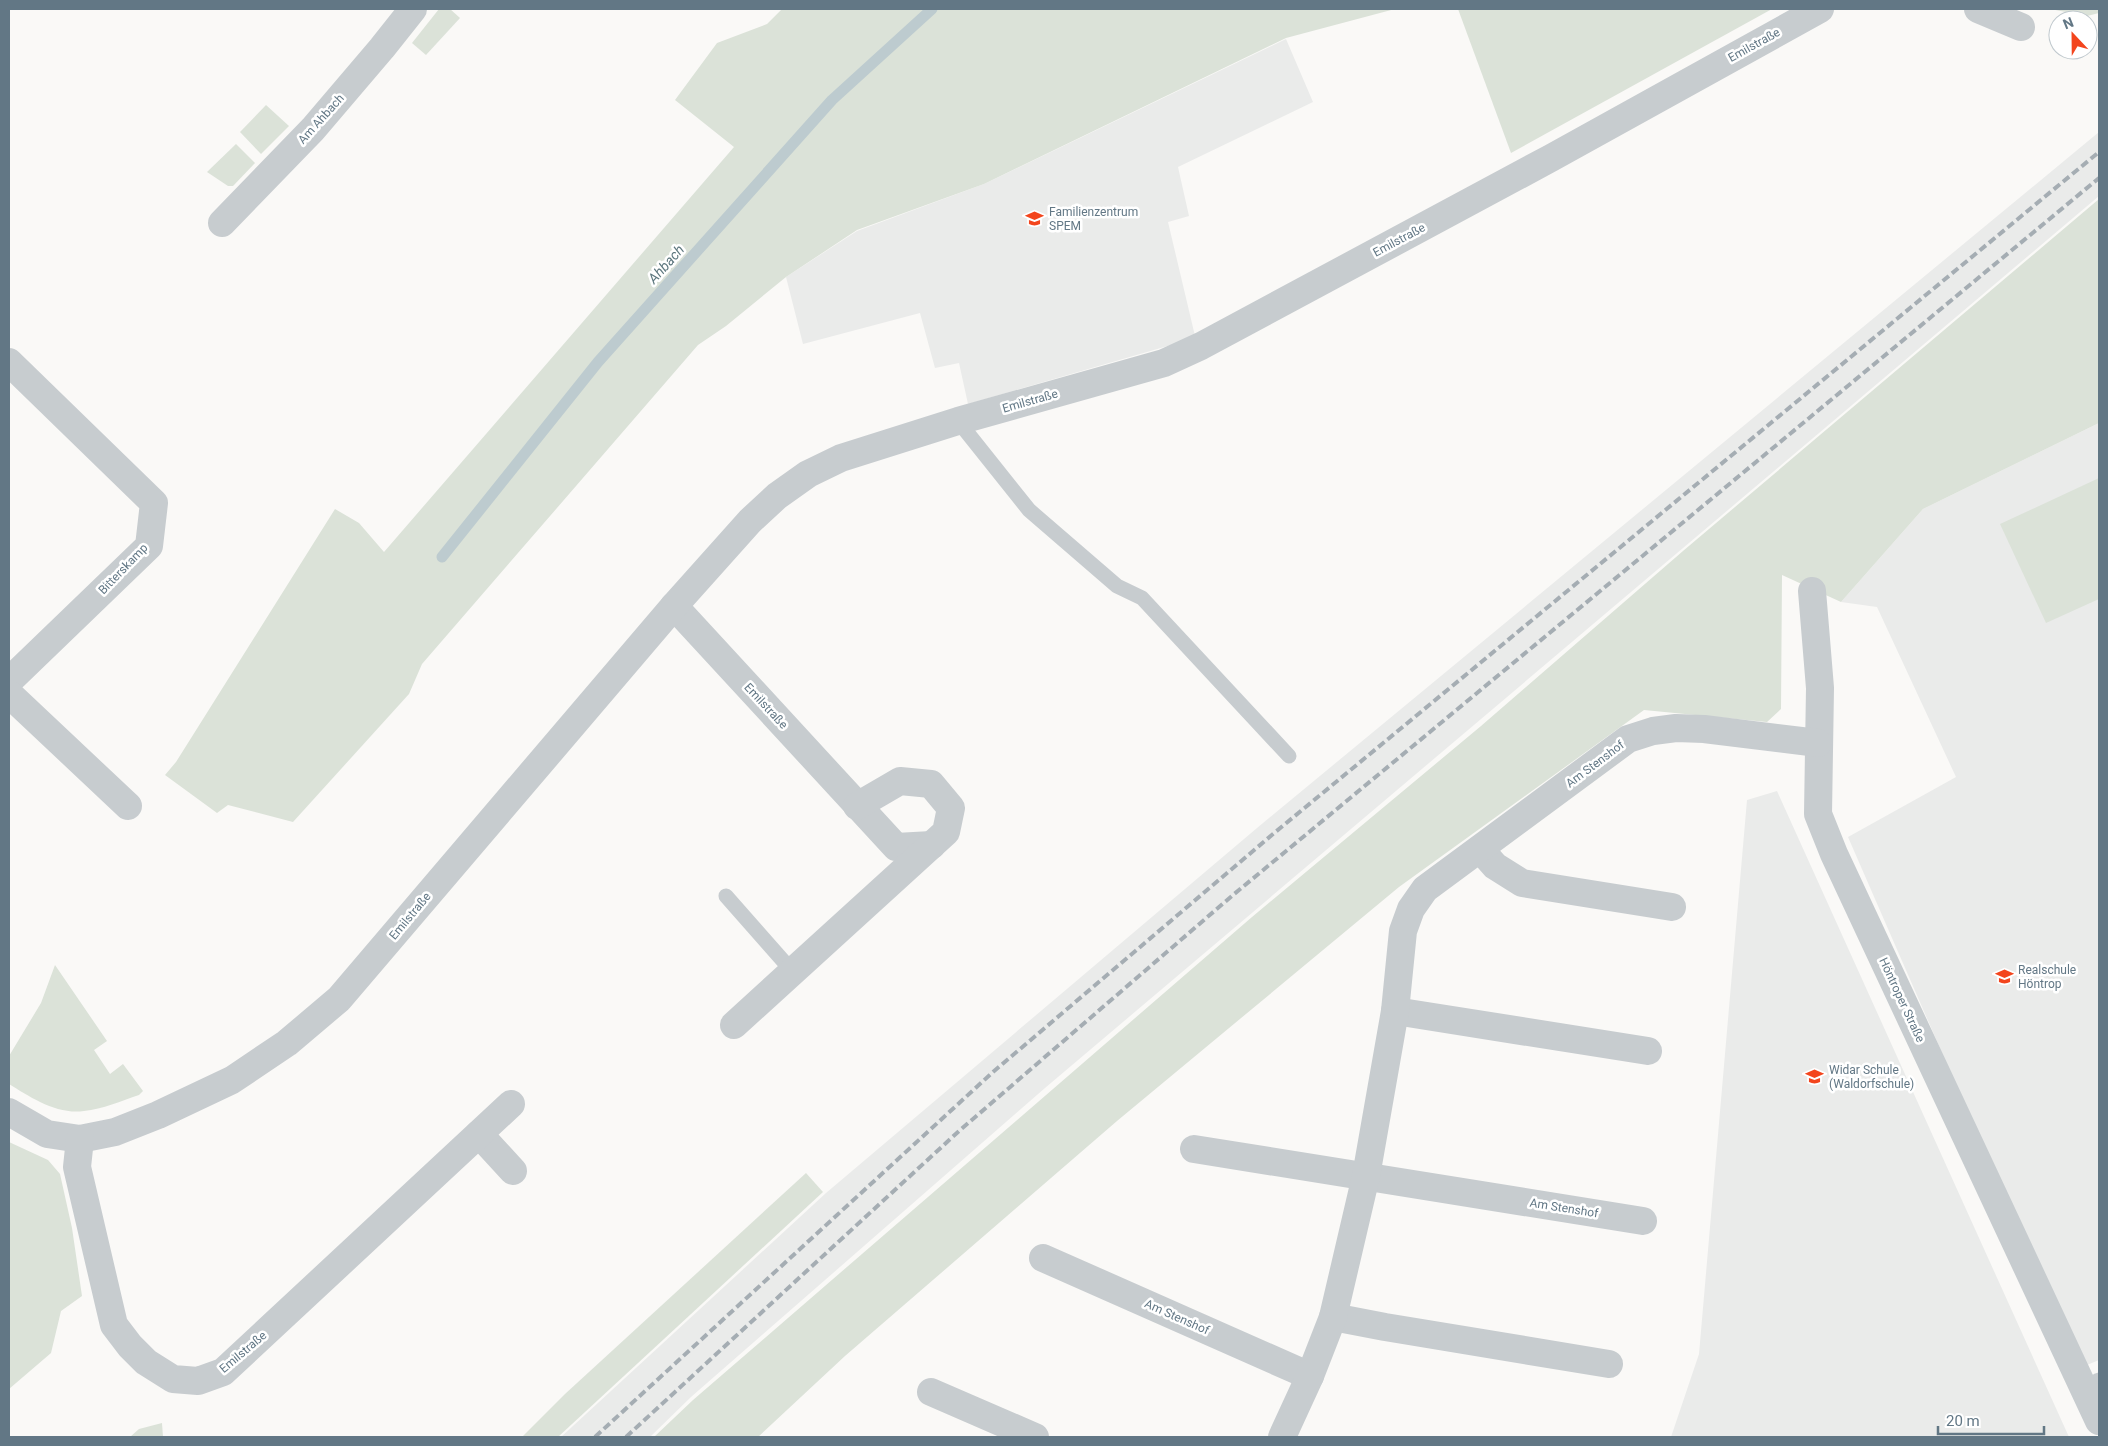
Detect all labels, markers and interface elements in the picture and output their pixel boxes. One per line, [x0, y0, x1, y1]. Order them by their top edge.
north arrow [2048, 10, 2098, 60]
text: N [2061, 14, 2076, 32]
street label: Emilstraße [1726, 25, 1782, 65]
street label: Am Ahbach [295, 91, 347, 147]
place label: Familienzentrum SPEM [1049, 205, 1138, 233]
school or university icon: Familienzentrum SPEM [1025, 209, 1045, 229]
street label: Emilstraße [1370, 220, 1428, 260]
water label: Ahbach [644, 242, 687, 287]
street label: Emilstraße [1001, 386, 1059, 416]
street label: Bitterskamp [95, 541, 151, 597]
street label: Emilstraße [741, 680, 791, 732]
street label: Am Stenshof [1563, 737, 1628, 790]
street label: Emilstraße [386, 890, 434, 942]
street label: Höntroper Straße [1876, 955, 1928, 1045]
place label: Realschule Höntrop [2018, 963, 2076, 991]
school or university icon: Realschule Höntrop [1994, 967, 2014, 987]
place label: Widar Schule (Waldorfschule) [1829, 1063, 1914, 1091]
school or university icon: Widar Schule (Waldorfschule) [1805, 1067, 1825, 1087]
street label: Am Stenshof [1529, 1196, 1600, 1220]
street label: Am Stenshof [1143, 1297, 1212, 1338]
street label: Emilstraße [217, 1328, 269, 1376]
scale bar [1938, 1404, 2044, 1436]
text: 20 m [1946, 1412, 1980, 1430]

